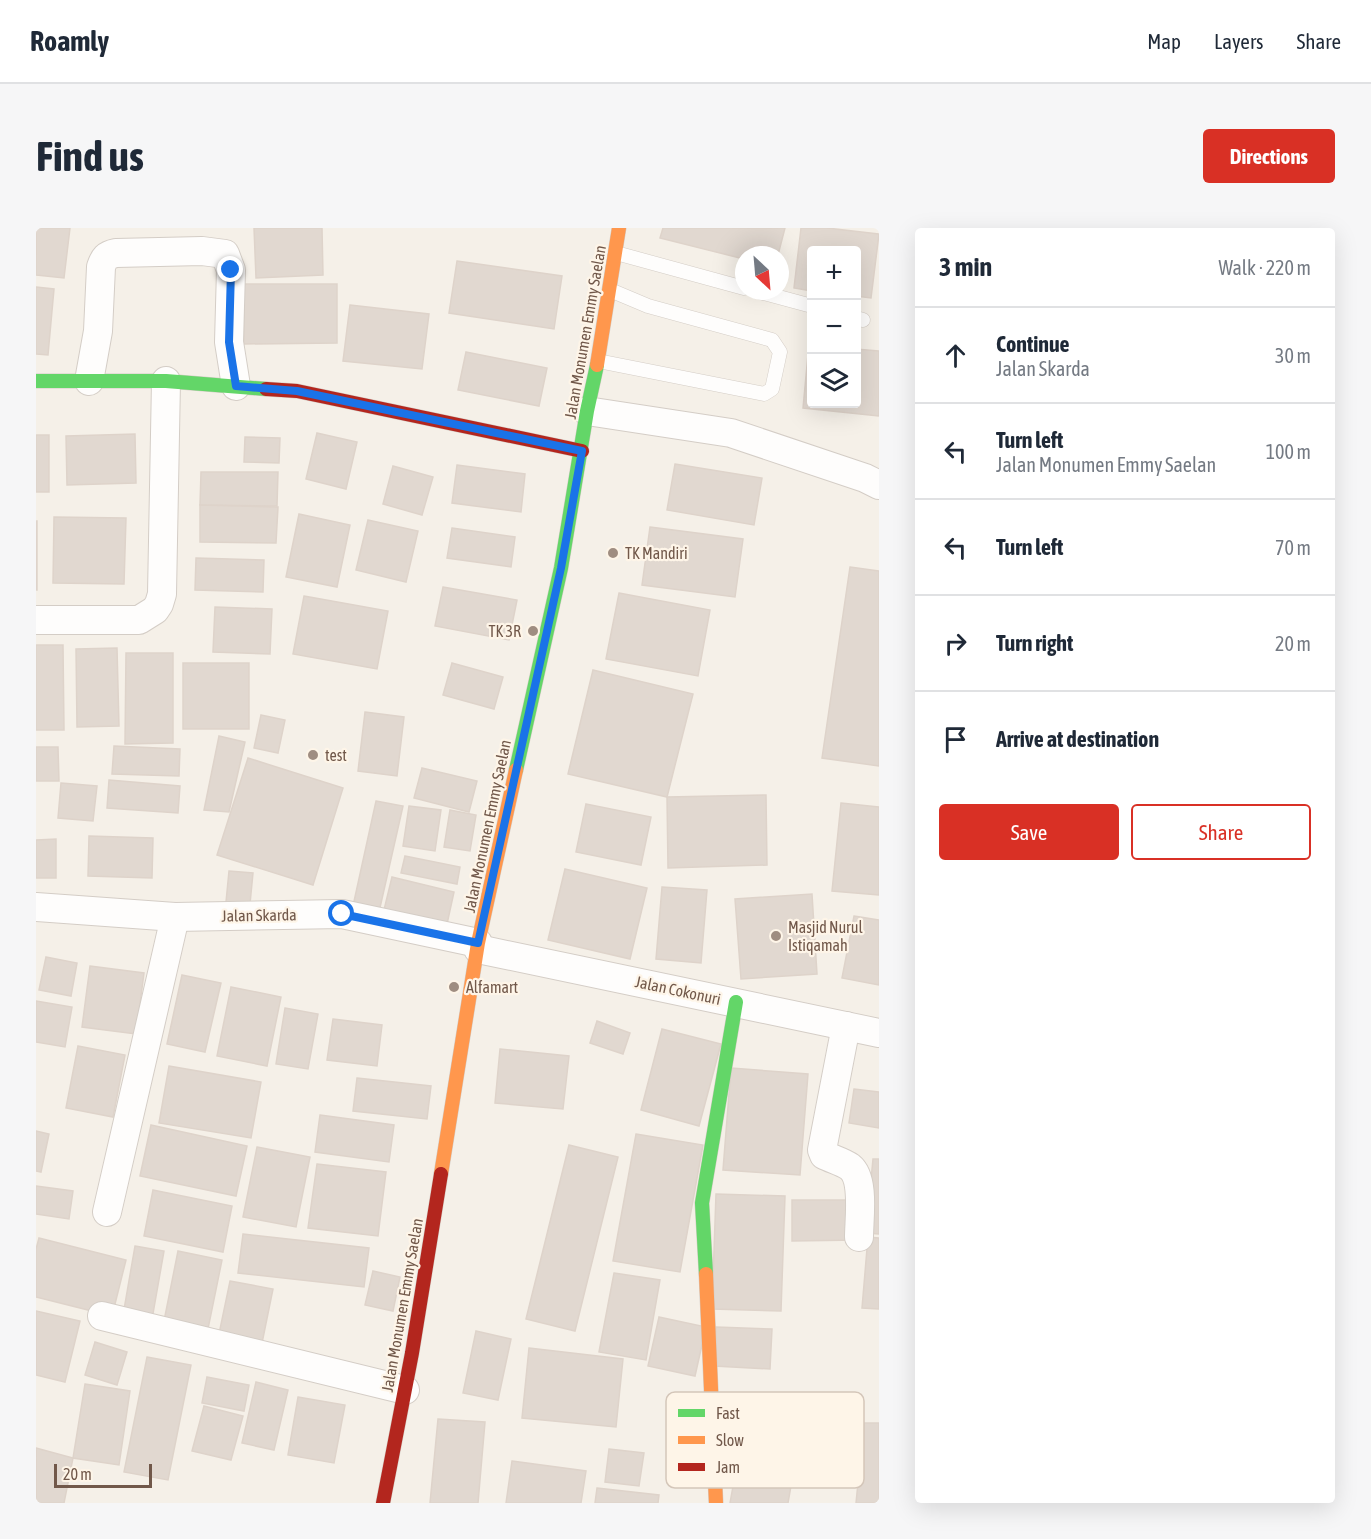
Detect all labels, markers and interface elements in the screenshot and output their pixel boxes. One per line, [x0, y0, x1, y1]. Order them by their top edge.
text: Roamly [30, 25, 109, 57]
text: Map [1147, 29, 1181, 53]
text: Layers [1214, 29, 1264, 53]
text: Share [1297, 29, 1341, 53]
button: Directions [1203, 129, 1335, 183]
text: Find us [36, 132, 144, 180]
street label: Jalan Monumen Emmy Saelan [561, 244, 610, 420]
north arrow [735, 246, 789, 300]
map controls [807, 246, 861, 408]
button: + [807, 246, 861, 300]
text: 3 min [939, 252, 992, 282]
route end [217, 256, 243, 282]
text: Walk · 220 m [1219, 256, 1311, 279]
button: − [807, 300, 861, 354]
text: Continue [996, 331, 1070, 357]
icon: ahead [939, 339, 972, 372]
text: 30 m [1275, 344, 1311, 367]
button: layers [807, 354, 861, 408]
text: Jalan Skarda [996, 357, 1090, 380]
text: Turn left [996, 427, 1063, 453]
icon: left [939, 435, 972, 468]
text: 100 m [1266, 440, 1311, 463]
text: Jalan Monumen Emmy Saelan [996, 453, 1216, 476]
icon: left [939, 531, 972, 564]
text: Turn left [996, 534, 1063, 560]
text: 70 m [1275, 536, 1311, 559]
place label: TK Mandiri [625, 544, 688, 562]
marker: TK Mandiri [606, 546, 620, 560]
place label: TK 3R [488, 622, 521, 640]
marker: TK 3R [526, 624, 540, 638]
icon: right [939, 627, 972, 660]
text: Turn right [996, 630, 1073, 656]
text: 20 m [1275, 632, 1311, 655]
icon: arrive [939, 723, 972, 756]
text: Arrive at destination [996, 726, 1159, 752]
street label: Jalan Monumen Emmy Saelan [460, 738, 515, 914]
place label: test [325, 746, 347, 764]
marker: test [306, 748, 320, 762]
button: Save [939, 804, 1119, 860]
button: Share [1131, 804, 1311, 860]
route start [328, 900, 354, 926]
street label: Jalan Skarda [221, 905, 297, 925]
place label: Masjid Nurul Istiqamah [788, 918, 864, 955]
marker: Masjid Nurul Istiqamah [769, 929, 783, 943]
street label: Jalan Cokonuri [634, 972, 722, 1008]
place label: Alfamart [466, 978, 518, 996]
marker: Alfamart [447, 980, 461, 994]
street label: Jalan Monumen Emmy Saelan [378, 1217, 427, 1393]
legend [666, 1392, 864, 1488]
text: Fast [716, 1404, 740, 1422]
text: Slow [716, 1431, 744, 1449]
text: Jam [716, 1458, 740, 1476]
scale bar [54, 1461, 152, 1488]
text: 20 m [63, 1465, 92, 1483]

